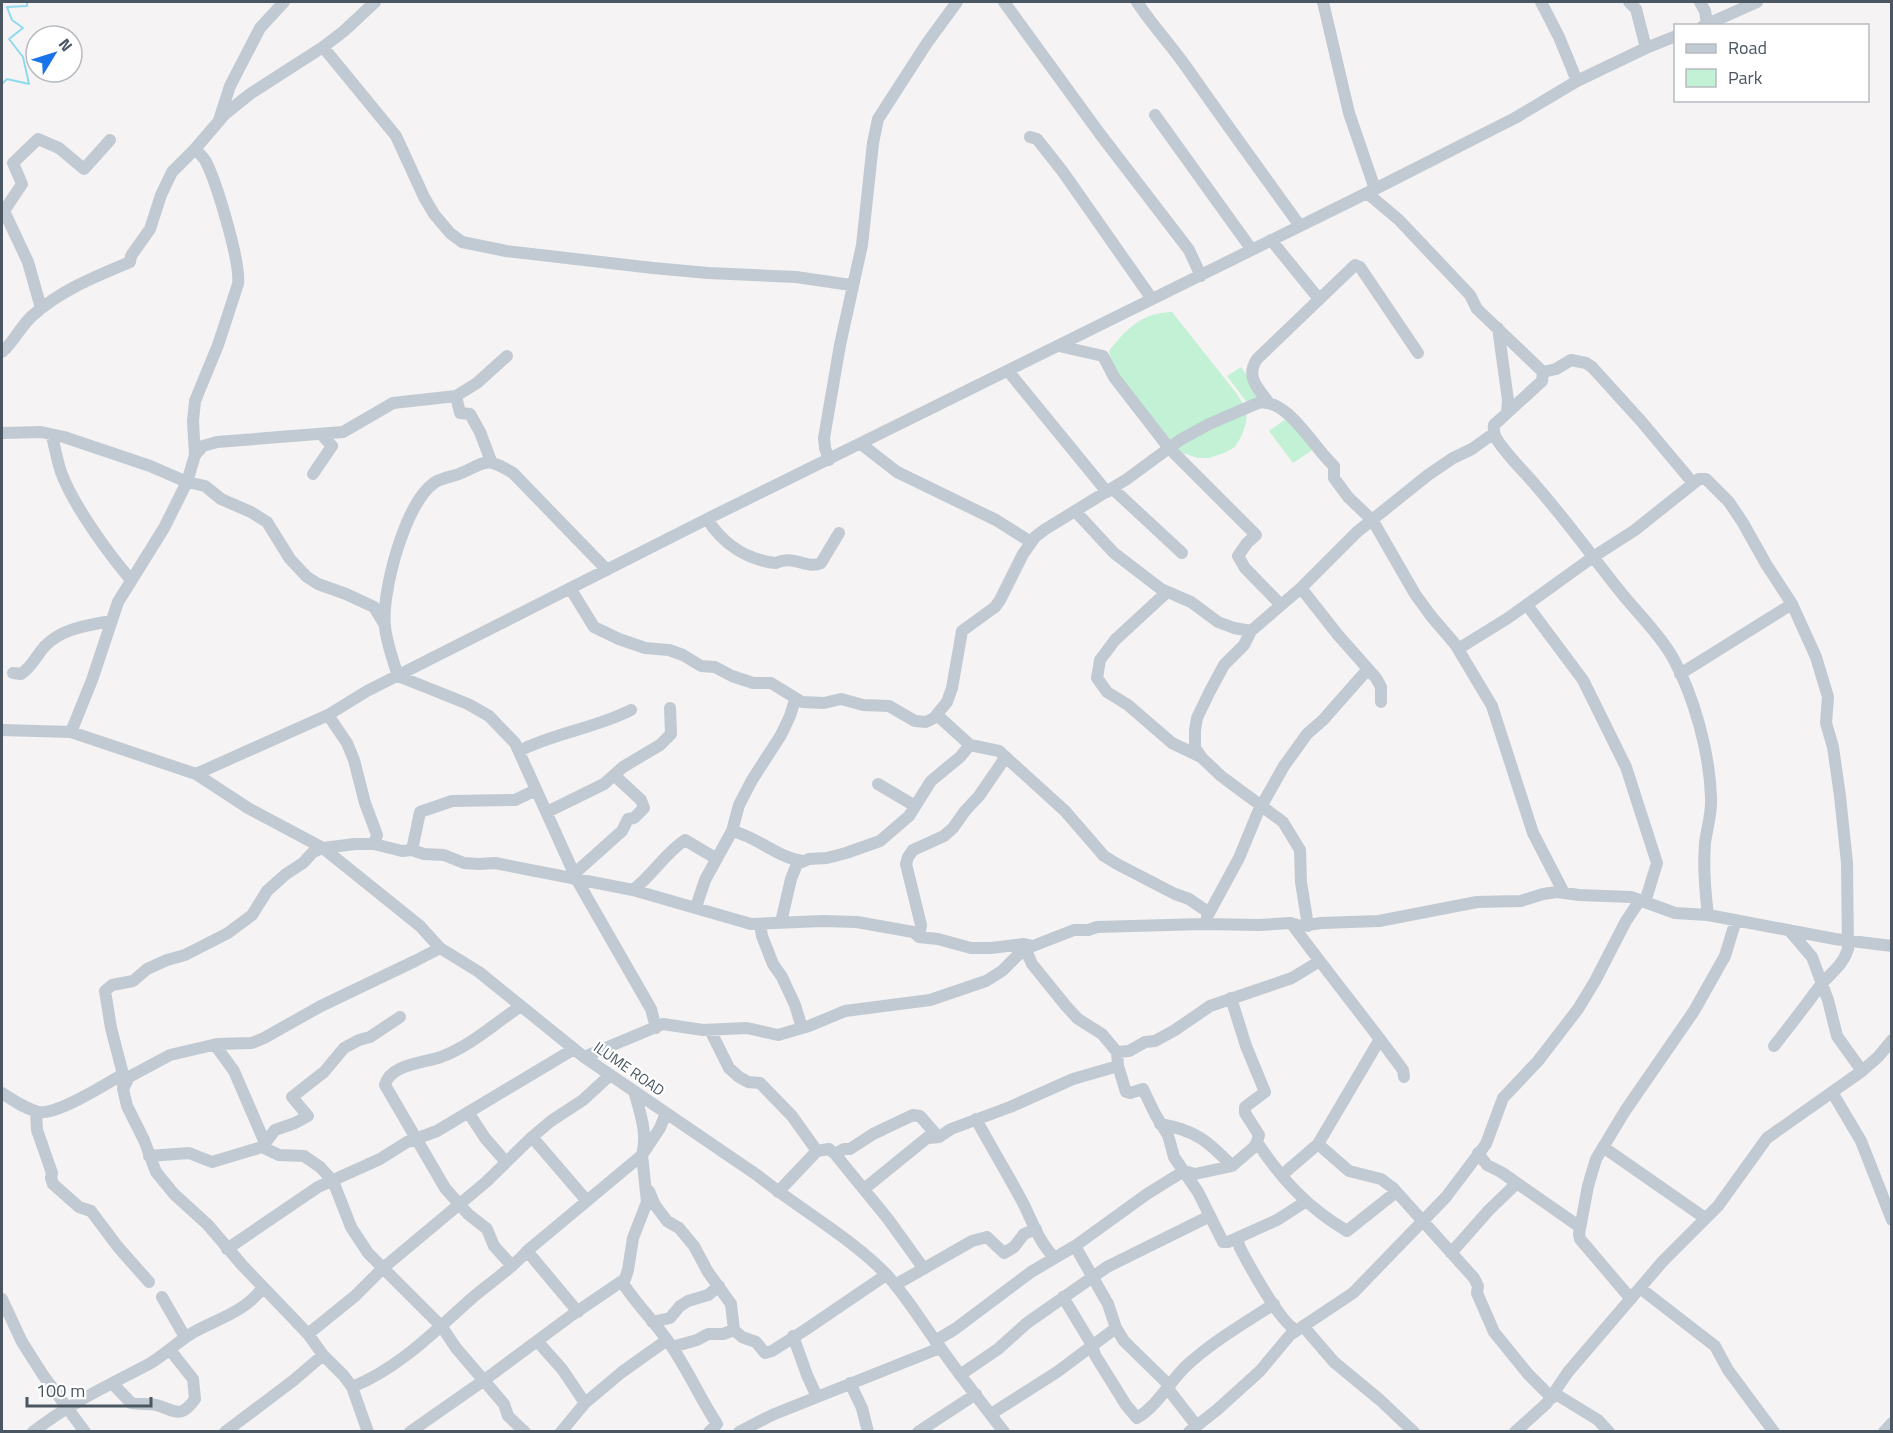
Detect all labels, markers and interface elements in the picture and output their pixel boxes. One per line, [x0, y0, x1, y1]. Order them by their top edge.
north arrow [24, 24, 84, 84]
legend [1674, 24, 1869, 102]
text: N [53, 33, 79, 57]
text: Road [1728, 34, 1767, 61]
text: Park [1728, 64, 1763, 91]
street label: ILUME ROAD [589, 1036, 670, 1102]
scale bar [27, 1370, 152, 1408]
text: 100 m [36, 1377, 85, 1404]

